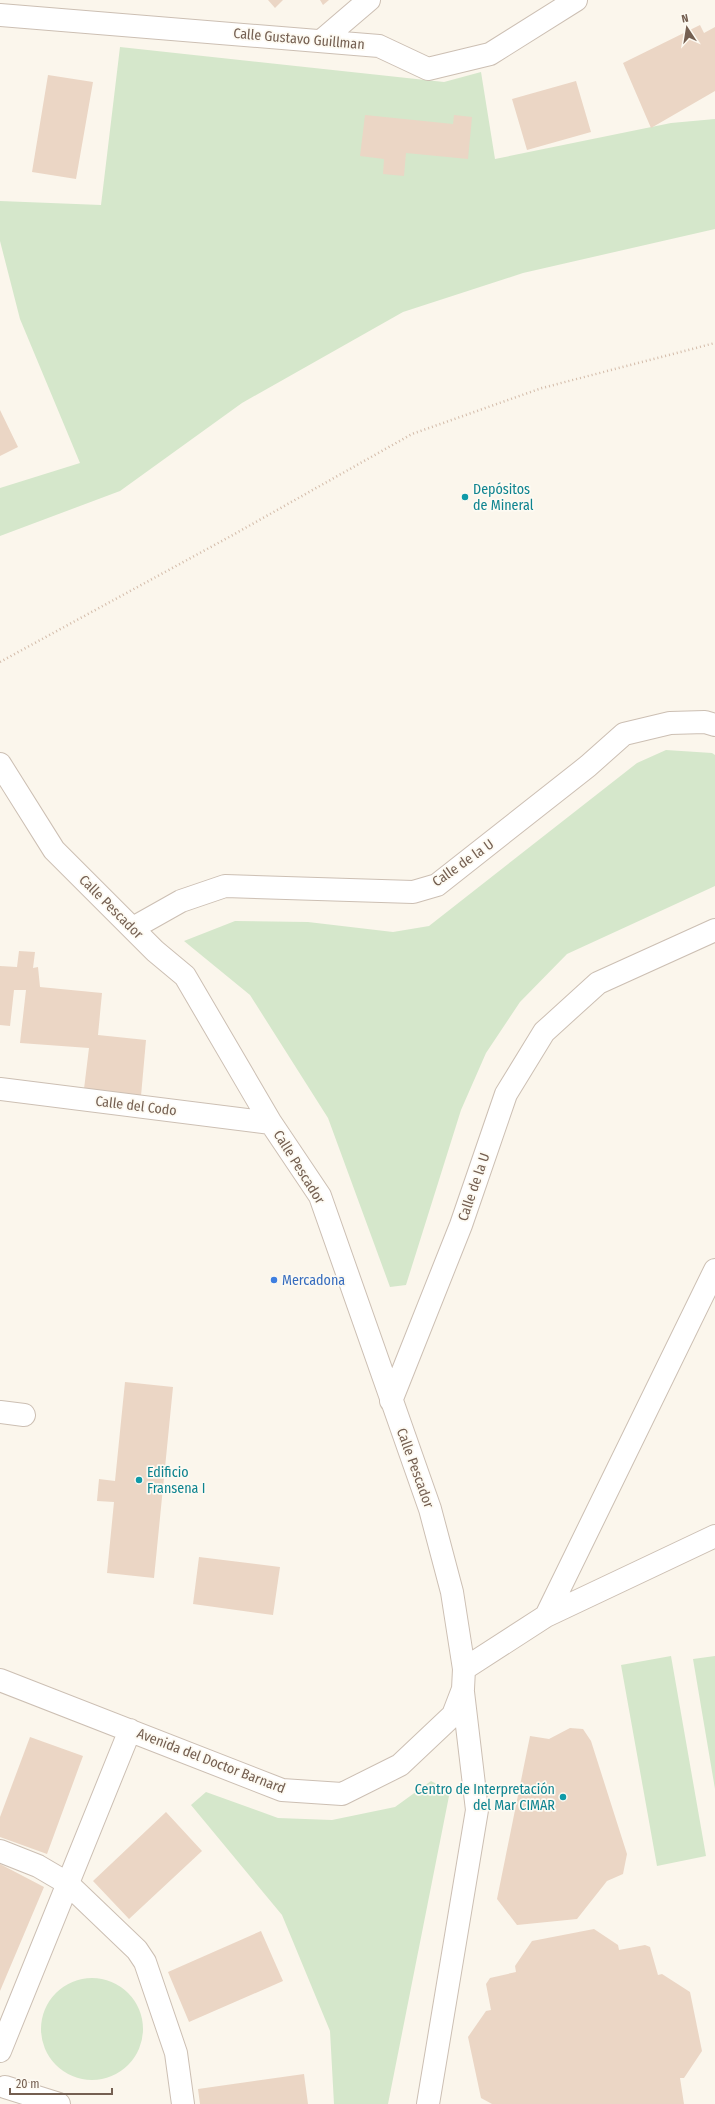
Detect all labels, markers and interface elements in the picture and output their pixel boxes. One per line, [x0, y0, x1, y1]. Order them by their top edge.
north arrow [667, 8, 707, 48]
text: N [680, 12, 690, 26]
street label: Calle Gustavo Guillman [233, 25, 365, 53]
place label: Depósitos de Mineral [473, 481, 534, 514]
marker: Depósitos de Mineral [460, 492, 470, 502]
street label: Calle de la U [429, 836, 497, 890]
street label: Calle Pescador [75, 871, 147, 943]
street label: Calle del Codo [94, 1093, 178, 1119]
street label: Calle Pescador [270, 1127, 328, 1207]
street label: Calle de la U [454, 1151, 494, 1223]
place label: Mercadona [282, 1272, 345, 1289]
marker: Mercadona [269, 1275, 279, 1285]
street label: Calle Pescador [393, 1426, 437, 1510]
place label: Edificio Fransena I [147, 1464, 205, 1497]
marker: Edificio Fransena I [134, 1475, 144, 1485]
street label: Avenida del Doctor Barnard [134, 1725, 288, 1797]
place label: Centro de Interpretación del Mar CIMAR [415, 1781, 555, 1814]
marker: Centro de Interpretación del Mar CIMAR [558, 1792, 568, 1802]
scale bar [10, 2070, 112, 2096]
text: 20 m [16, 2077, 40, 2091]

